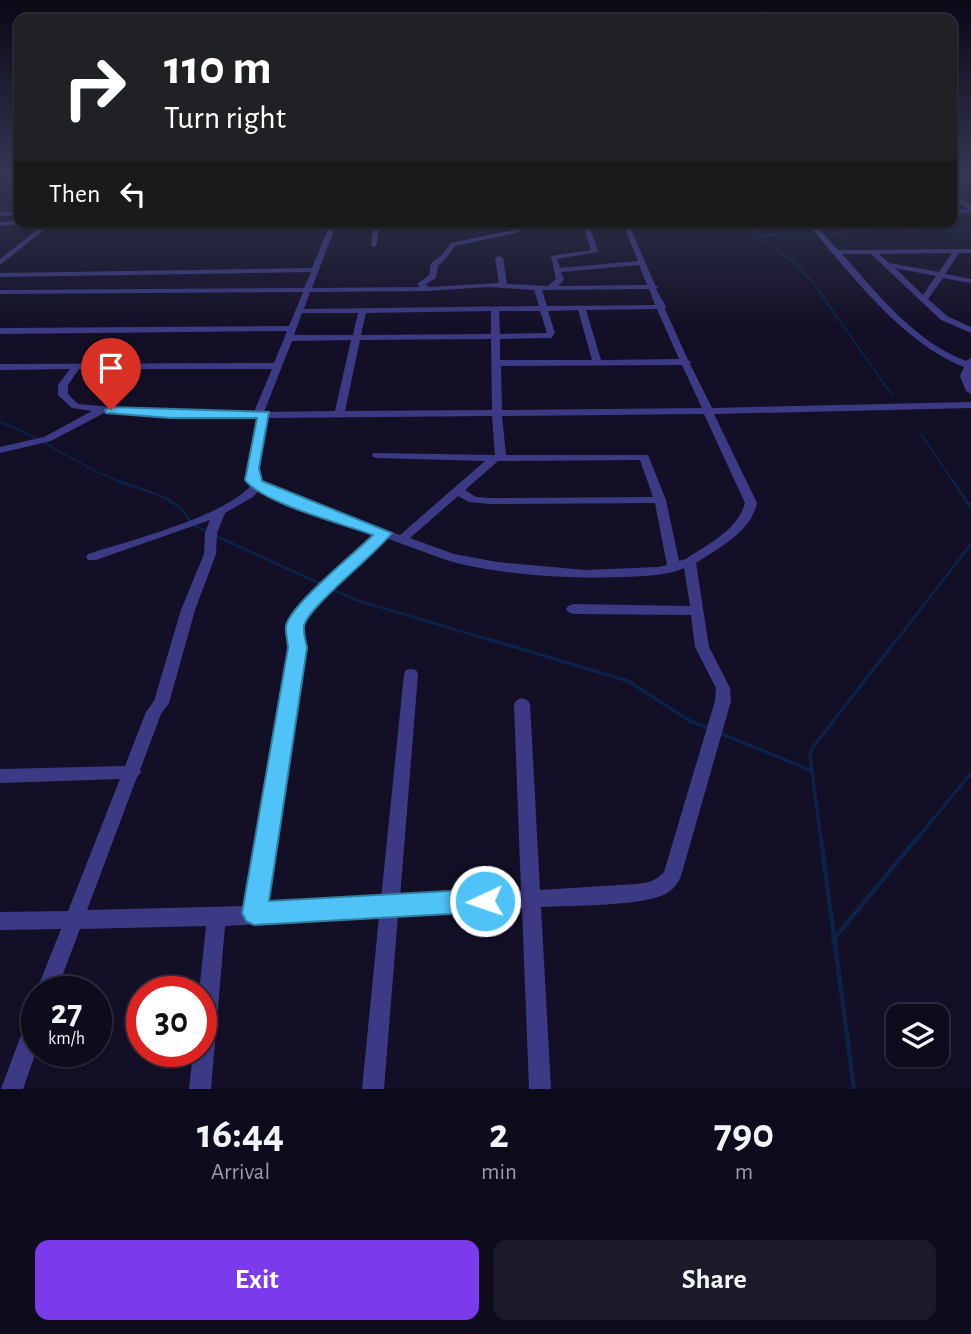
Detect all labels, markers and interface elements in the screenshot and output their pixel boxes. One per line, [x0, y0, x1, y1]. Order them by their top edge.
icon: right [49, 42, 140, 133]
text: 110 m [164, 44, 272, 93]
text: Turn right [164, 102, 286, 134]
icon: left [114, 175, 152, 213]
text: Then [49, 181, 100, 207]
pin [81, 338, 141, 410]
icon: arrive [92, 349, 130, 387]
position arrow [448, 864, 522, 938]
speed limit sign: 30 [126, 976, 217, 1067]
text: 27 [51, 995, 82, 1030]
map controls [886, 1004, 949, 1067]
button: layers [886, 1004, 949, 1067]
text: km/h [48, 1030, 85, 1048]
text: 16:44 [197, 1113, 284, 1155]
text: 2 [489, 1113, 509, 1155]
text: 790 [714, 1113, 774, 1155]
text: Arrival [211, 1161, 270, 1184]
text: min [481, 1161, 517, 1184]
text: m [735, 1161, 753, 1184]
button: Exit [35, 1240, 479, 1320]
button: Share [493, 1240, 936, 1320]

